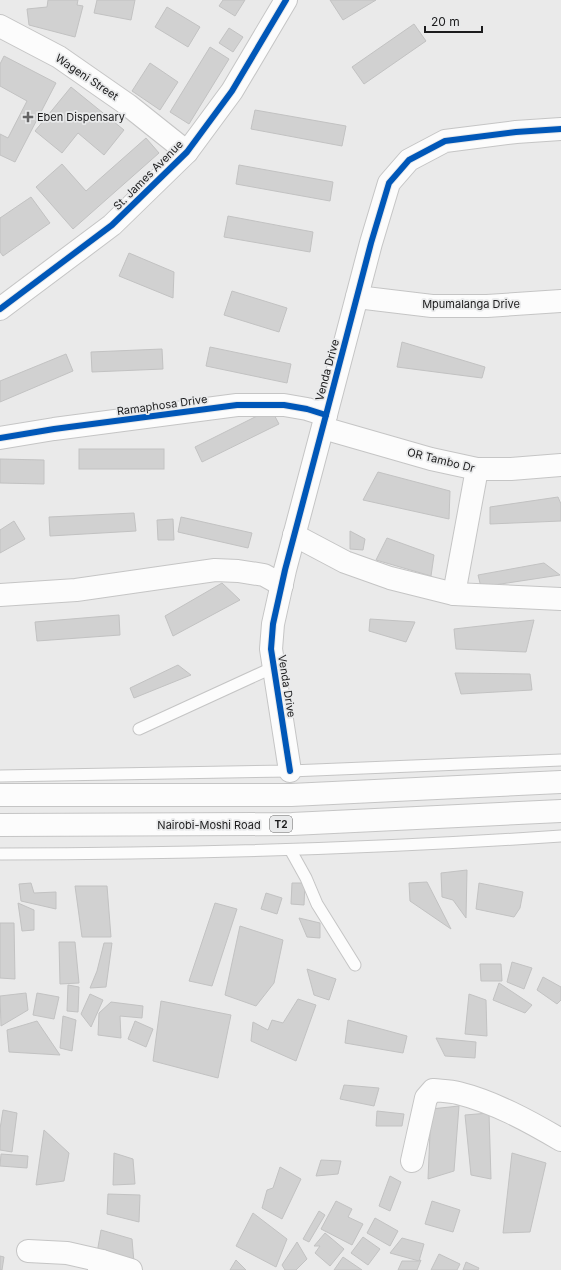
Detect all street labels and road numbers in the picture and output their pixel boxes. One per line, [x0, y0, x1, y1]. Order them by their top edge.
street label: Wageni Street [53, 51, 121, 103]
street label: St. James Avenue [110, 137, 186, 213]
street label: Mpumalanga Drive [422, 297, 520, 311]
street label: Venda Drive [312, 338, 342, 402]
street label: Ramaphosa Drive [116, 392, 208, 418]
street label: OR Tambo Dr [406, 445, 476, 475]
street label: Venda Drive [275, 654, 299, 718]
road number: T2 [270, 816, 292, 832]
street label: Nairobi-Moshi Road [157, 818, 261, 832]

